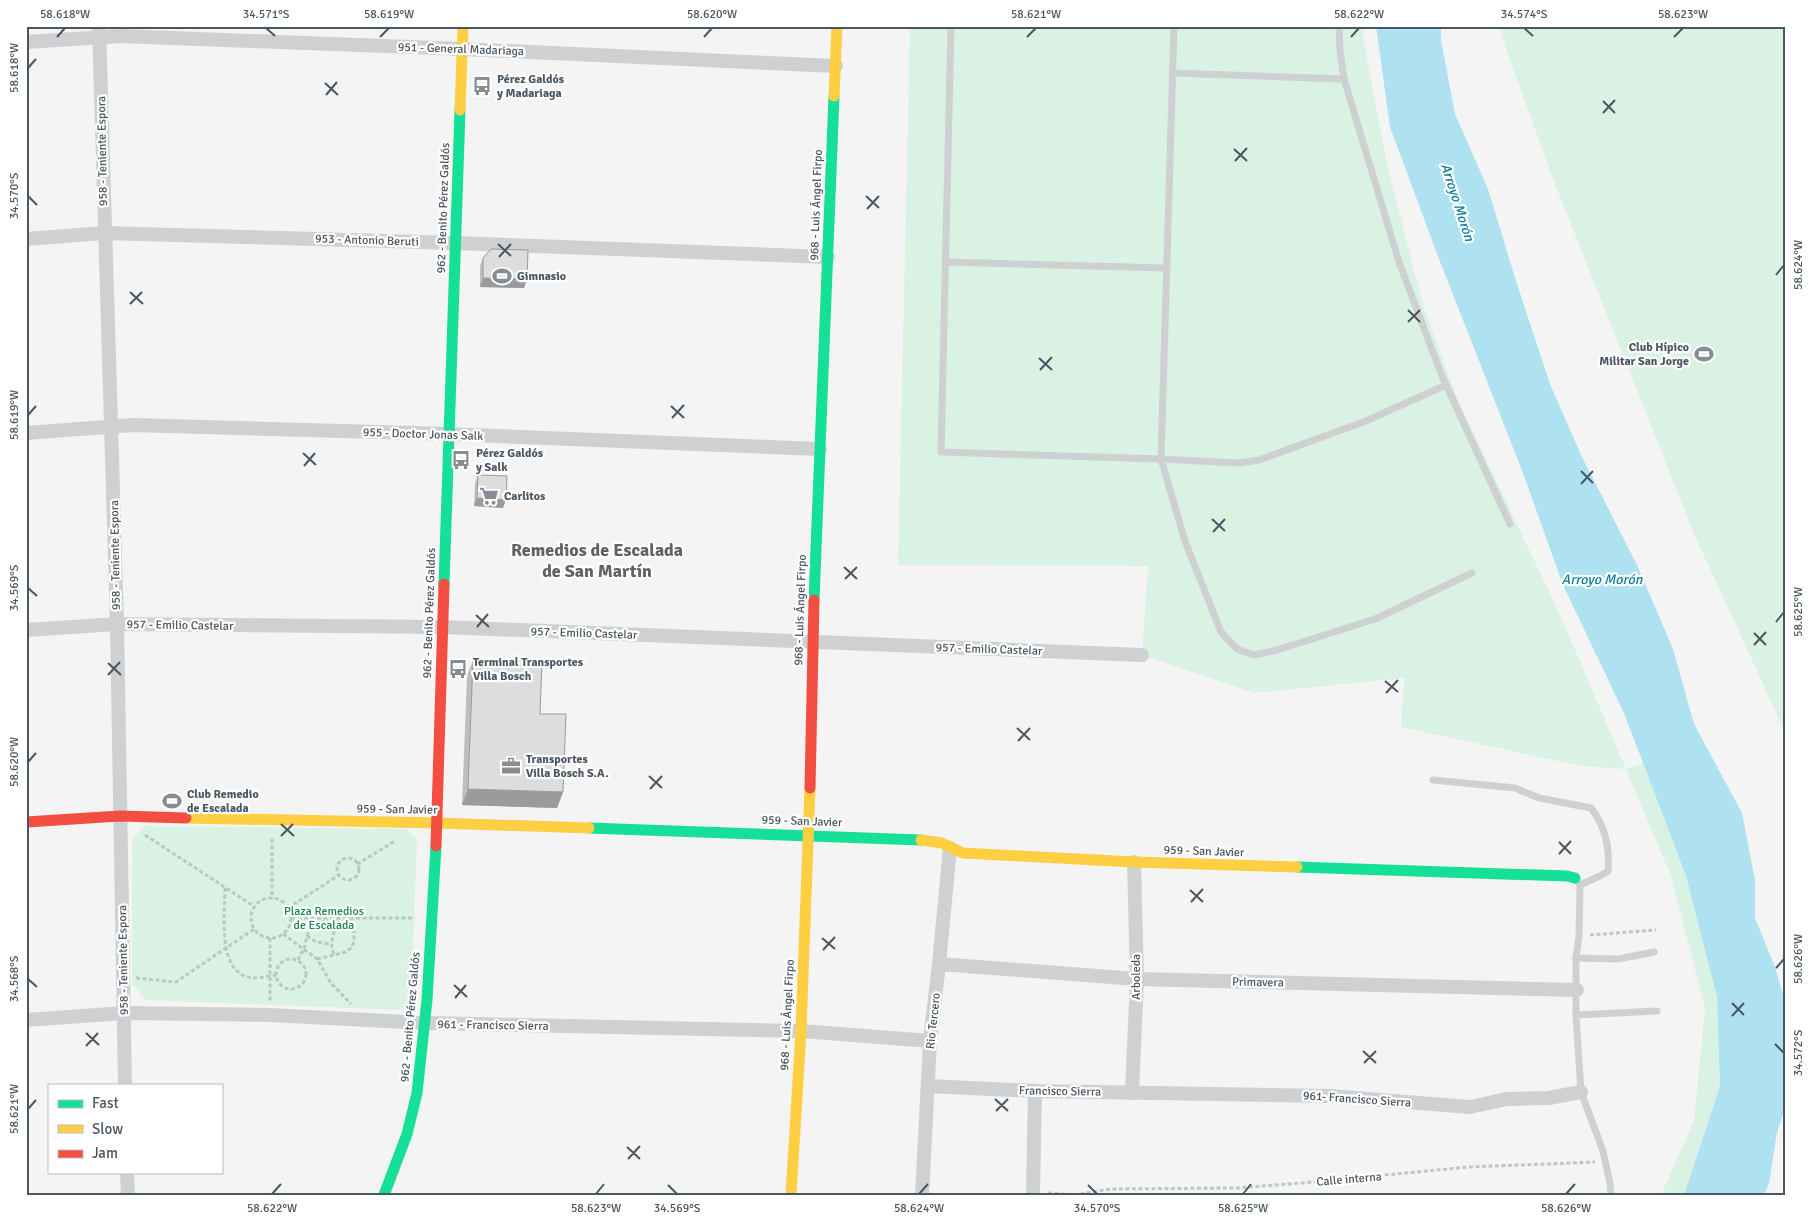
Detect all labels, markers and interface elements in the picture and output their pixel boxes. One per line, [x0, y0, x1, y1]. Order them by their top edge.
text: 58.618°W [40, 7, 90, 22]
text: 34.571°S [243, 7, 290, 22]
text: 58.619°W [364, 7, 414, 22]
text: 58.620°W [687, 7, 737, 22]
text: 58.621°W [1011, 7, 1061, 22]
text: 58.622°W [1334, 7, 1384, 22]
text: 34.574°S [1501, 7, 1548, 22]
text: 58.623°W [1658, 7, 1708, 22]
street label: 951 - General Madariaga [398, 40, 524, 59]
text: 58.618°W [7, 43, 22, 93]
place label: Pérez Galdós y Madariaga [496, 72, 565, 101]
bus stop icon: Pérez Galdós y Madariaga [471, 75, 493, 97]
street label: 958 - Teniente Espora [94, 96, 111, 206]
street label: 962 - Benito Pérez Galdós [434, 142, 453, 274]
street label: 968 - Luis Ángel Firpo [807, 149, 826, 261]
water label: Arroyo Morón [1437, 161, 1478, 244]
text: 34.570°S [7, 172, 22, 219]
street label: 953 - Antonio Beruti [315, 231, 419, 250]
text: 58.624°W [1791, 240, 1806, 290]
sports icon: Gimnasio [491, 265, 513, 287]
place label: Gimnasio [517, 269, 566, 284]
place label: Club Hípico Militar San Jorge [1599, 340, 1689, 369]
sports icon: Club Hípico Militar San Jorge [1693, 343, 1715, 365]
text: 58.619°W [7, 390, 22, 440]
street label: 955 - Doctor Jonas Salk [363, 425, 483, 444]
place label: Pérez Galdós y Salk [475, 446, 544, 475]
bus stop icon: Pérez Galdós y Salk [450, 449, 472, 471]
supermarket icon: Carlitos [478, 485, 500, 507]
place label: Carlitos [504, 489, 546, 504]
street label: 958 - Teniente Espora [107, 500, 124, 610]
district label: Remedios de Escalada de San Martín [511, 539, 683, 582]
street label: 962 - Benito Pérez Galdós [420, 547, 439, 679]
street label: 968 - Luis Ángel Firpo [791, 554, 810, 666]
text: 34.569°S [7, 564, 22, 611]
water label: Arroyo Morón [1562, 571, 1643, 588]
text: 58.625°W [1791, 587, 1806, 637]
street label: 957 - Emilio Castelar [126, 617, 234, 634]
street label: 957 - Emilio Castelar [530, 624, 638, 643]
street label: 957 - Emilio Castelar [935, 640, 1043, 659]
place label: Terminal Transportes Villa Bosch [473, 655, 584, 684]
bus stop icon: Terminal Transportes Villa Bosch [447, 658, 469, 680]
text: 58.620°W [7, 737, 22, 787]
place label: Transportes Villa Bosch S.A. [526, 752, 609, 781]
office icon: Transportes Villa Bosch S.A. [500, 755, 522, 777]
place label: Club Remedio de Escalada [187, 787, 259, 816]
sports icon: Club Remedio de Escalada [161, 790, 183, 812]
street label: 959 - San Javier [356, 801, 438, 818]
street label: 959 - San Javier [761, 813, 843, 830]
street label: 959 - San Javier [1163, 843, 1245, 860]
park label: Plaza Remedios de Escalada [284, 904, 364, 933]
street label: 958 - Teniente Espora [115, 905, 132, 1015]
text: 58.626°W [1791, 934, 1806, 984]
street label: 962 - Benito Pérez Galdós [397, 951, 424, 1083]
street label: Arboleda [1129, 954, 1144, 1000]
text: 34.568°S [7, 955, 22, 1002]
street label: 968 - Luis Ángel Firpo [777, 959, 798, 1071]
street label: Primavera [1232, 975, 1284, 990]
street label: Rio Tercero [923, 992, 944, 1050]
street label: 961 - Francisco Sierra [437, 1017, 549, 1034]
text: 34.572°S [1791, 1029, 1806, 1076]
street label: Francisco Sierra [1019, 1083, 1101, 1100]
text: 58.621°W [7, 1084, 22, 1134]
legend [48, 1084, 222, 1174]
street label: 961- Francisco Sierra [1302, 1088, 1411, 1111]
text: Fast [92, 1094, 119, 1112]
text: Slow [92, 1120, 123, 1138]
text: Jam [92, 1144, 118, 1162]
street label: Calle interna [1316, 1169, 1382, 1190]
text: 58.622°W [247, 1201, 297, 1216]
text: 58.623°W [571, 1201, 621, 1216]
text: 34.569°S [654, 1201, 701, 1216]
text: 58.624°W [894, 1201, 944, 1216]
text: 34.570°S [1074, 1201, 1121, 1216]
text: 58.625°W [1218, 1201, 1268, 1216]
text: 58.626°W [1541, 1201, 1591, 1216]

